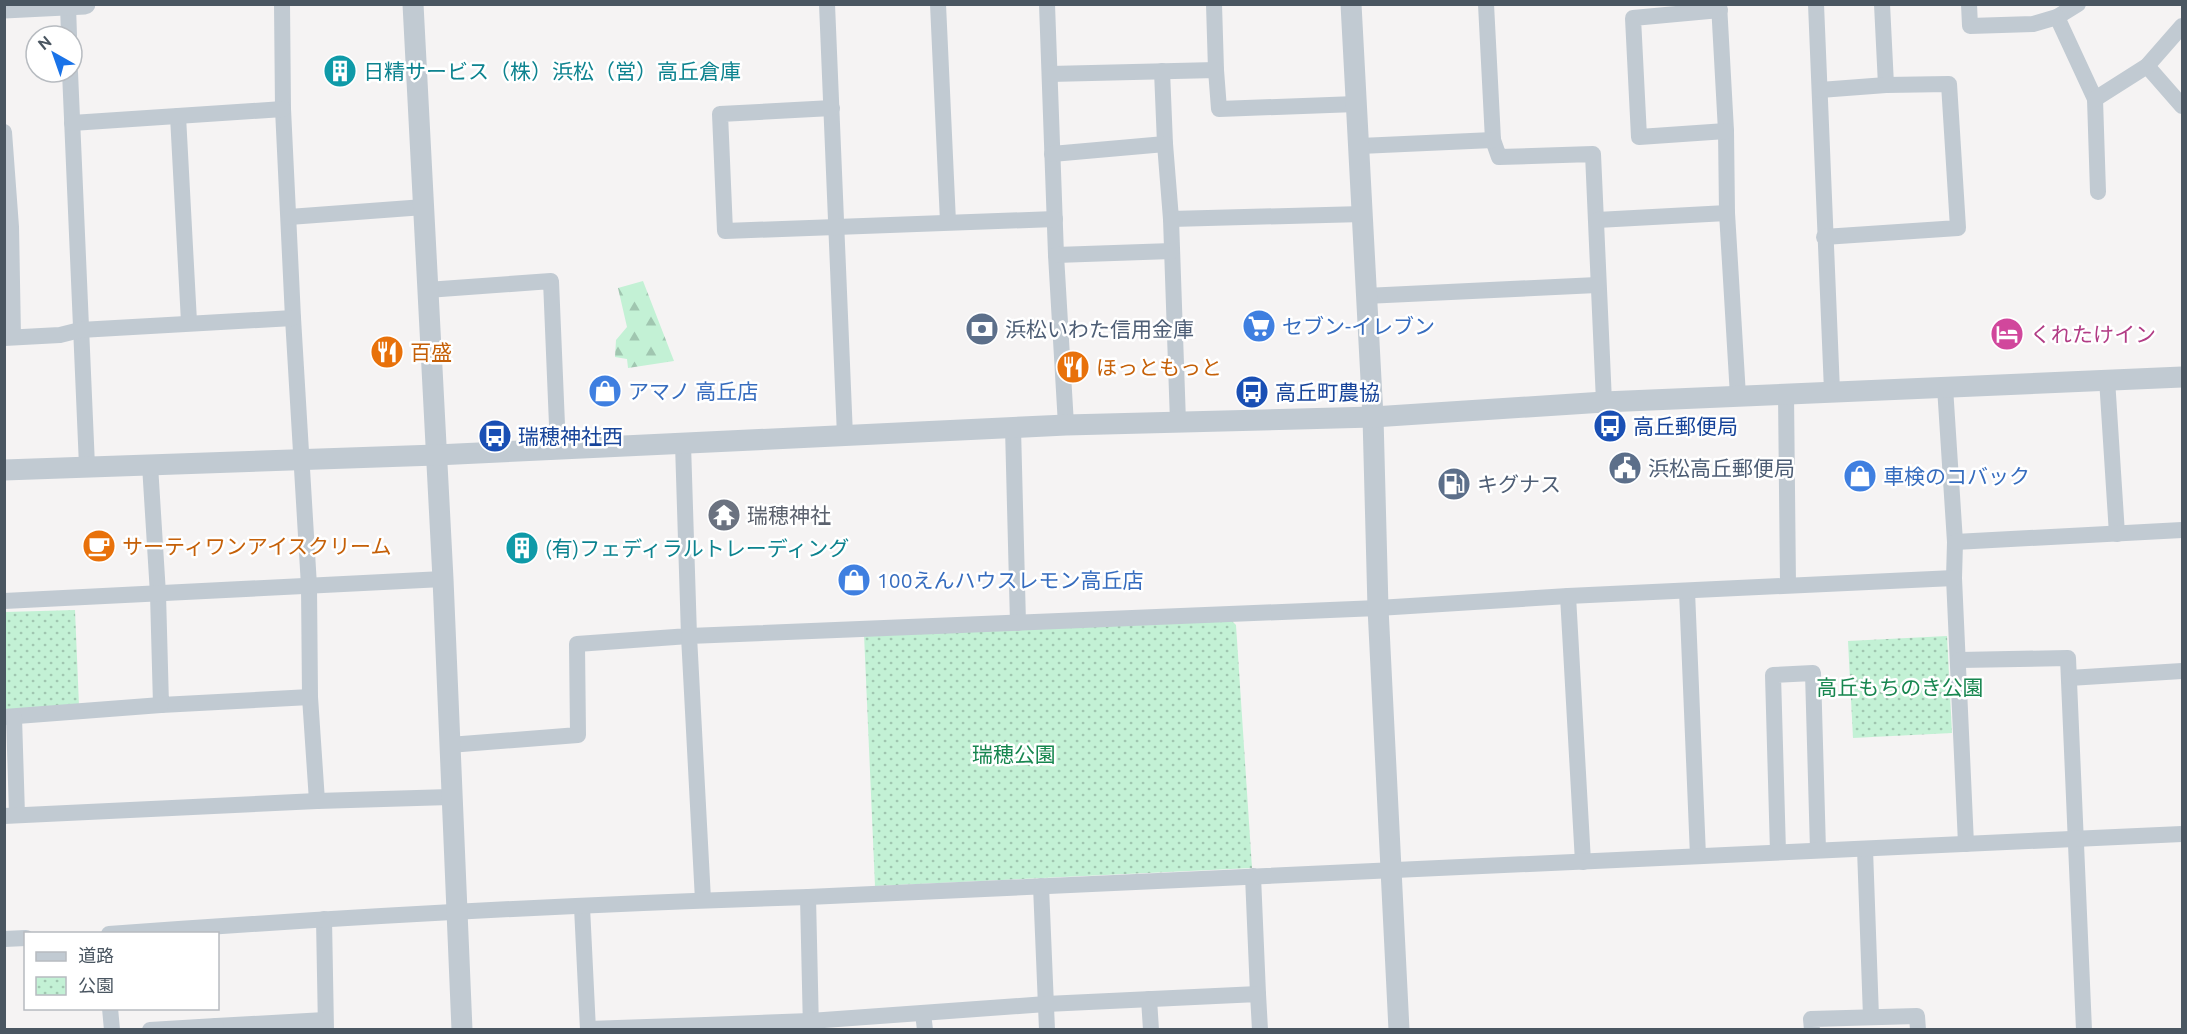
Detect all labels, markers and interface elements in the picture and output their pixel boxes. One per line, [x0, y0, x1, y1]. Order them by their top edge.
north arrow [24, 24, 84, 84]
text: N [34, 32, 55, 53]
building icon: 日精サービス（株）浜松（営）高丘倉庫 [322, 53, 358, 89]
place label: 日精サービス（株）浜松（営）高丘倉庫 [363, 59, 741, 83]
supermarket icon: セブン-イレブン [1241, 308, 1277, 344]
bank icon: 浜松いわた信用金庫 [964, 311, 1000, 347]
place label: セブン-イレブン [1282, 314, 1435, 338]
hotel icon: くれたけイン [1989, 316, 2025, 352]
place label: 浜松いわた信用金庫 [1005, 317, 1194, 341]
place label: くれたけイン [2030, 322, 2156, 346]
restaurant icon: 百盛 [369, 334, 405, 370]
place label: 百盛 [410, 340, 452, 364]
restaurant icon: ほっともっと [1055, 349, 1091, 385]
place label: ほっともっと [1096, 355, 1222, 379]
shop icon: アマノ 高丘店 [587, 373, 623, 409]
bus stop icon: 高丘町農協 [1234, 374, 1270, 410]
place label: アマノ 高丘店 [628, 379, 758, 403]
place label: 高丘町農協 [1275, 380, 1380, 404]
bus stop icon: 高丘郵便局 [1592, 408, 1628, 444]
place label: 高丘郵便局 [1633, 414, 1738, 438]
bus stop icon: 瑞穂神社西 [477, 418, 513, 454]
place label: 瑞穂神社西 [518, 424, 623, 448]
public building icon: 浜松高丘郵便局 [1607, 450, 1643, 486]
place label: 浜松高丘郵便局 [1648, 456, 1795, 480]
shop icon: 車検のコバック [1842, 458, 1878, 494]
place label: 車検のコバック [1883, 464, 2030, 488]
fuel station icon: キグナス [1436, 466, 1472, 502]
place label: キグナス [1477, 472, 1561, 496]
temple icon: 瑞穂神社 [706, 497, 742, 533]
place label: 瑞穂神社 [747, 503, 831, 527]
cafe icon: サーティワンアイスクリーム [81, 528, 117, 564]
building icon: (有)フェディラルトレーディング [504, 530, 540, 566]
place label: サーティワンアイスクリーム [122, 534, 391, 558]
place label: (有)フェディラルトレーディング [545, 536, 849, 560]
shop icon: 100えんハウスレモン高丘店 [836, 562, 872, 598]
place label: 100えんハウスレモン高丘店 [877, 568, 1144, 592]
park label: 高丘もちのき公園 [1816, 675, 1984, 699]
park label: 瑞穂公園 [972, 742, 1056, 766]
legend [24, 932, 219, 1010]
text: 道路 [78, 945, 114, 965]
text: 公園 [78, 975, 114, 995]

